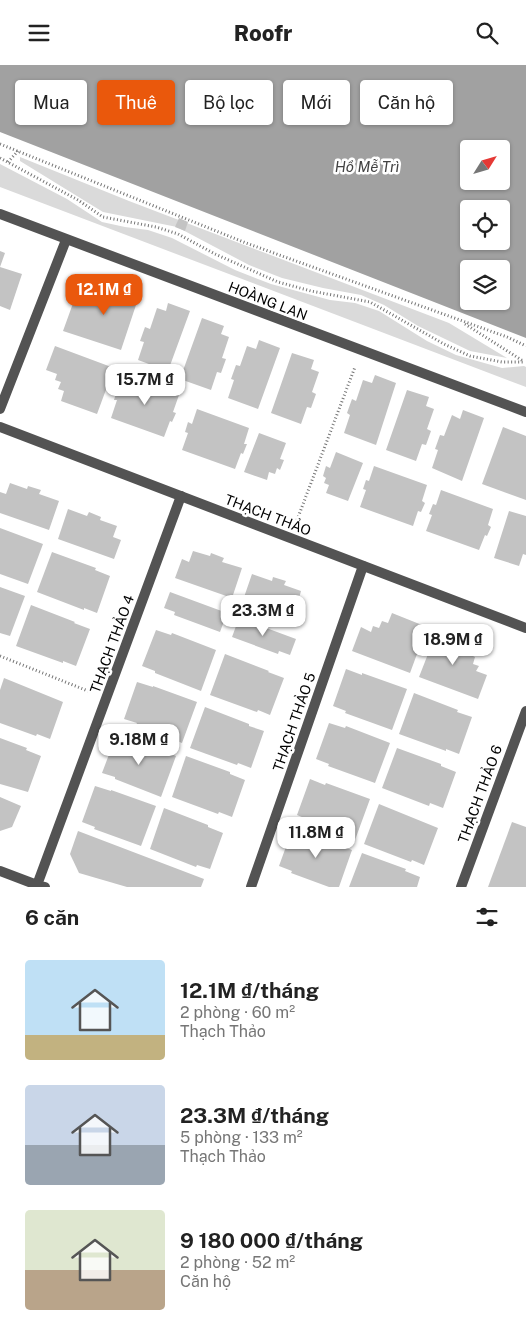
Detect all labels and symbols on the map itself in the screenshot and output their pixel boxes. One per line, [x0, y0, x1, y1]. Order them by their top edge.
north arrow [460, 140, 510, 190]
water label: Hồ Mễ Trì [335, 158, 400, 175]
pin: 12.1M ₫ [58, 273, 150, 316]
street label: HOÀNG LAN [226, 278, 310, 323]
pin: 15.7M ₫ [99, 363, 191, 406]
street label: THẠCH THẢO [223, 489, 314, 539]
street label: THẠCH THẢO 4 [85, 592, 137, 695]
pin: 23.3M ₫ [217, 595, 309, 637]
pin: 18.9M ₫ [407, 623, 499, 666]
street label: THẠCH THẢO 5 [268, 670, 318, 773]
pin: 9.18M ₫ [93, 723, 185, 766]
street label: THẠCH THẢO 6 [453, 742, 505, 845]
pin: 11.8M ₫ [270, 817, 362, 859]

